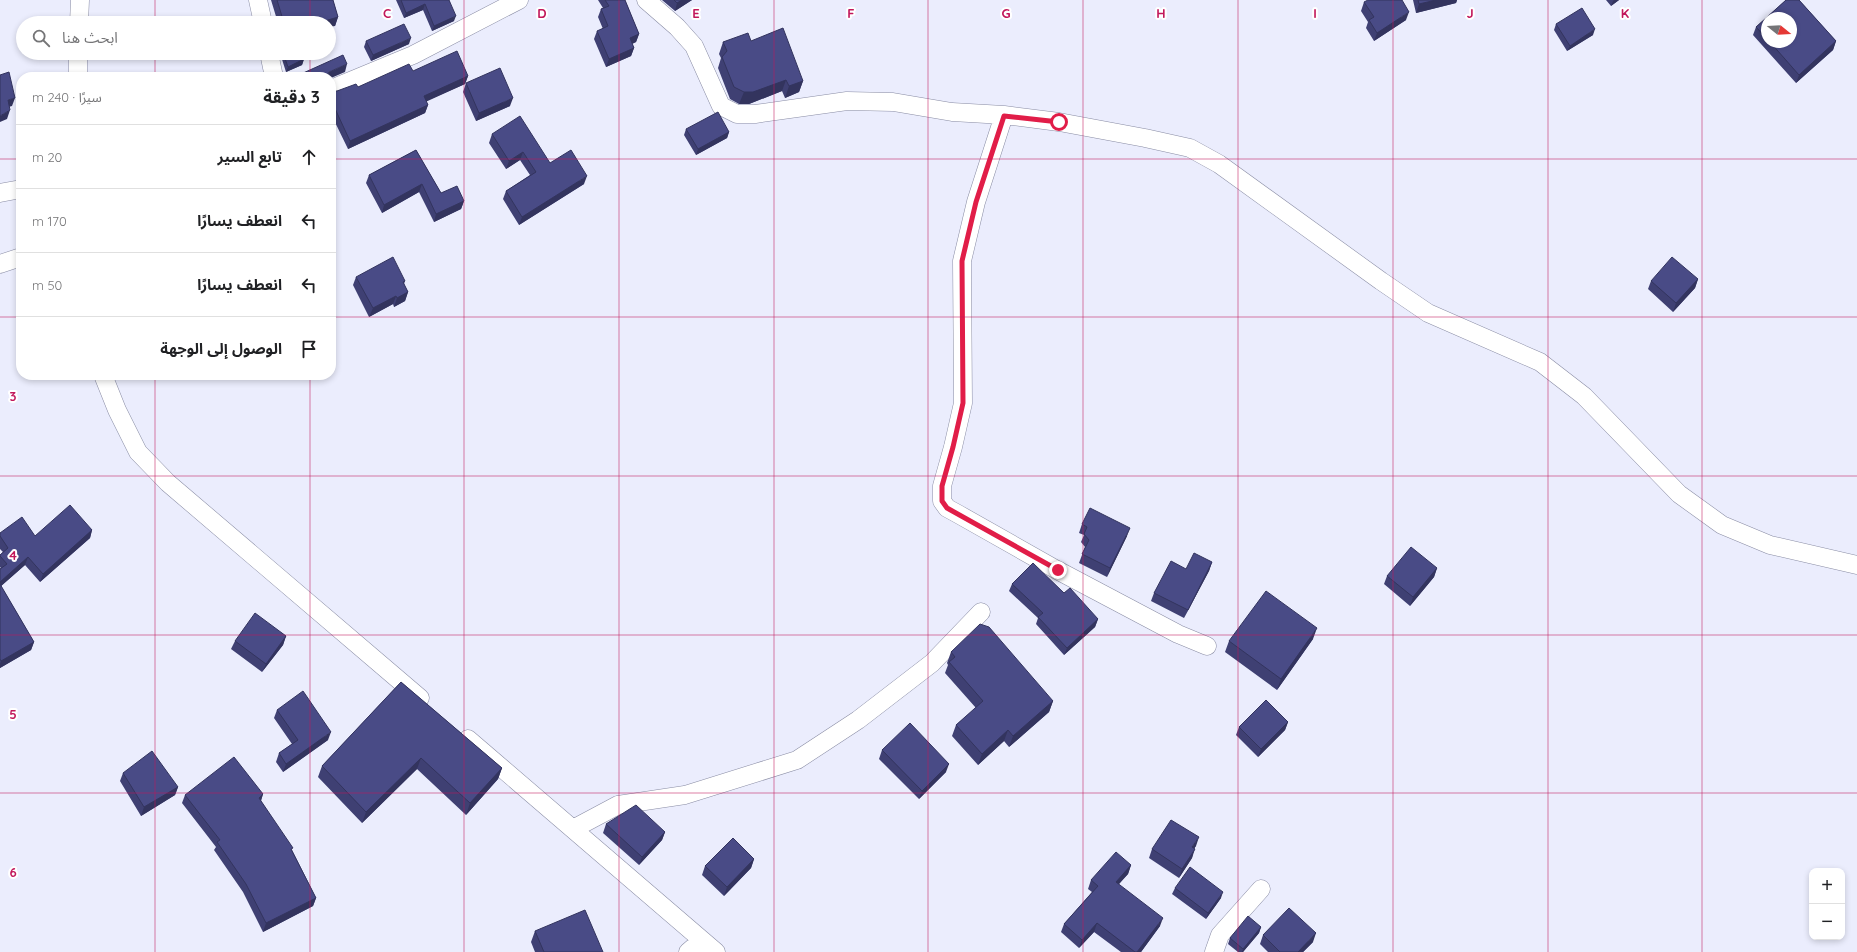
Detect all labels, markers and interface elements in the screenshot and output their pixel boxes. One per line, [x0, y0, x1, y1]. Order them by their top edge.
text: C [383, 5, 391, 21]
text: D [537, 5, 547, 21]
text: E [692, 5, 700, 21]
text: F [847, 5, 855, 21]
text: G [1001, 5, 1011, 21]
text: H [1156, 5, 1166, 21]
text: I [1313, 5, 1317, 21]
text: J [1466, 5, 1474, 21]
text: K [1621, 5, 1630, 21]
north arrow [1761, 12, 1797, 48]
search box [16, 16, 336, 60]
icon: search [30, 27, 52, 49]
text: ابحث هنا [62, 28, 118, 47]
text: 3 دقيقة [263, 86, 320, 107]
text: سيرًا · 240 m [32, 89, 102, 105]
route start [1050, 113, 1068, 131]
icon: ahead [298, 146, 320, 168]
text: تابع السير [218, 147, 282, 166]
text: 20 m [32, 149, 62, 165]
icon: left [298, 210, 320, 232]
text: انعطف يسارًا [197, 211, 282, 230]
text: 170 m [32, 213, 67, 229]
icon: left [298, 274, 320, 296]
text: انعطف يسارًا [197, 275, 282, 294]
text: 50 m [32, 277, 62, 293]
icon: arrive [298, 338, 320, 360]
text: الوصول إلى الوجهة [160, 339, 282, 358]
text: 3 [10, 388, 17, 404]
text: 4 [9, 547, 17, 563]
route end [1049, 561, 1067, 579]
text: 5 [9, 706, 17, 722]
text: 6 [9, 864, 17, 880]
map controls [1809, 868, 1845, 940]
button: + [1809, 868, 1845, 904]
button: − [1809, 904, 1845, 940]

